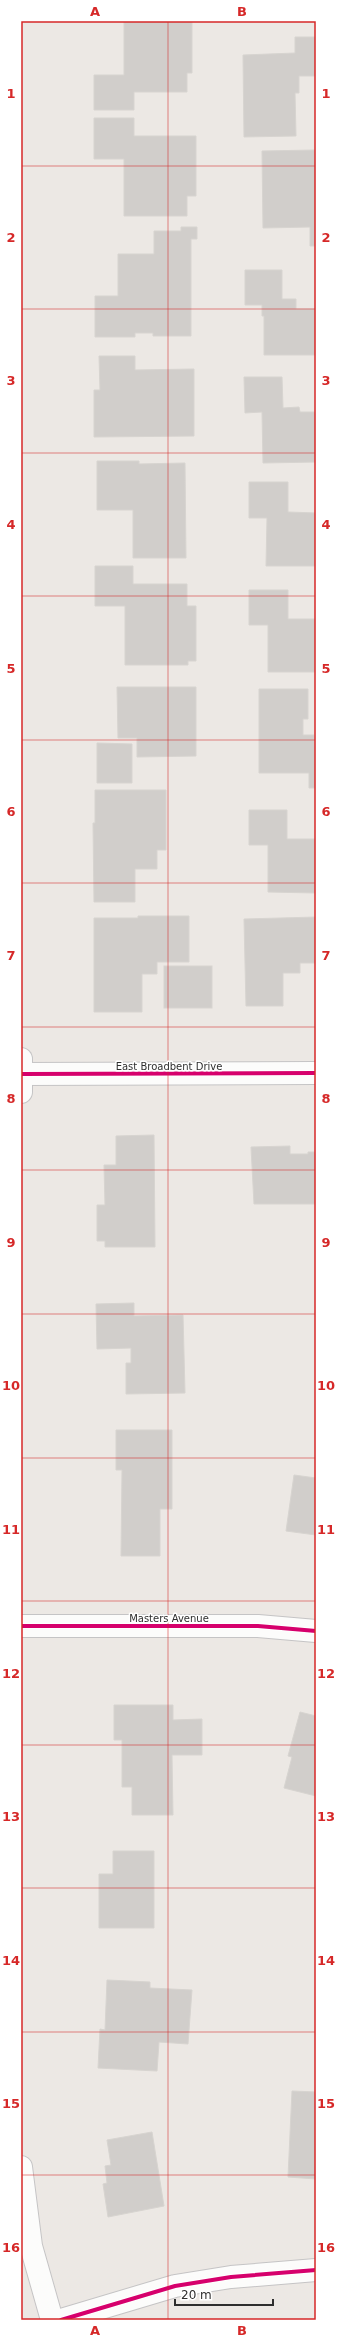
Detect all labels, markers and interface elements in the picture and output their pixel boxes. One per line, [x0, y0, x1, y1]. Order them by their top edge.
text: A [90, 4, 100, 19]
text: B [237, 4, 247, 19]
text: 1 [6, 86, 16, 101]
text: 1 [321, 86, 331, 101]
text: 2 [6, 230, 16, 245]
text: 2 [321, 230, 331, 245]
text: 3 [6, 373, 16, 388]
text: 3 [321, 373, 331, 388]
text: 4 [6, 517, 16, 532]
text: 4 [321, 517, 331, 532]
text: 5 [6, 661, 16, 676]
text: 5 [321, 661, 331, 676]
text: 6 [6, 804, 16, 819]
text: 6 [321, 804, 331, 819]
text: 7 [6, 948, 16, 963]
text: 7 [321, 948, 331, 963]
street label: East Broadbent Drive [116, 1061, 222, 1072]
text: 8 [6, 1091, 16, 1106]
text: 8 [321, 1091, 331, 1106]
text: 9 [6, 1235, 16, 1250]
text: 9 [321, 1235, 331, 1250]
text: 10 [2, 1378, 20, 1393]
text: 10 [317, 1378, 335, 1393]
text: 11 [2, 1522, 20, 1537]
text: 11 [317, 1522, 335, 1537]
street label: Masters Avenue [129, 1613, 209, 1624]
text: 12 [2, 1666, 20, 1681]
text: 12 [317, 1666, 335, 1681]
text: 13 [2, 1809, 20, 1824]
text: 13 [317, 1809, 335, 1824]
text: 14 [2, 1953, 20, 1968]
text: 14 [317, 1953, 335, 1968]
text: 15 [2, 2096, 20, 2111]
text: 15 [317, 2096, 335, 2111]
text: 16 [2, 2240, 20, 2255]
text: 16 [317, 2240, 335, 2255]
scale bar [175, 2281, 273, 2307]
text: 20 m [181, 2288, 212, 2302]
text: A [90, 2323, 100, 2338]
text: B [237, 2323, 247, 2338]

